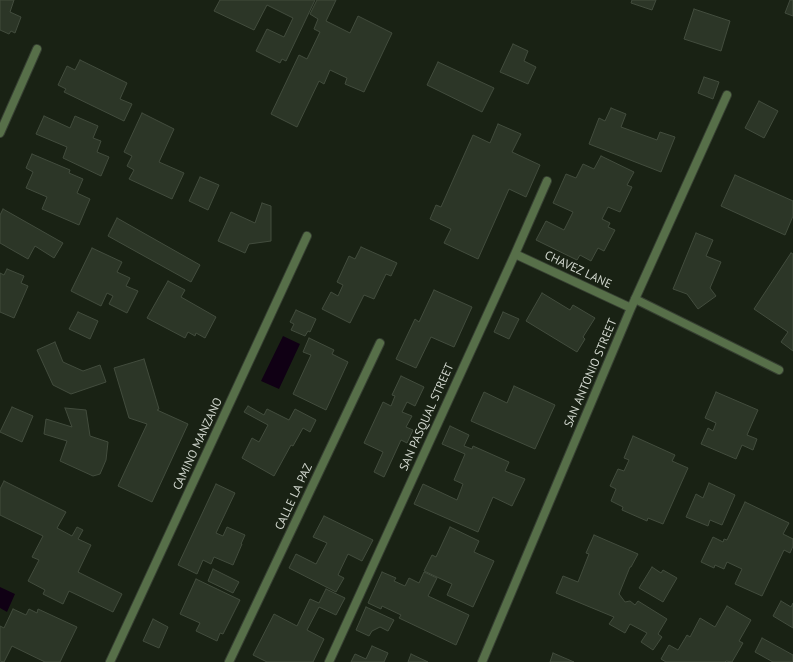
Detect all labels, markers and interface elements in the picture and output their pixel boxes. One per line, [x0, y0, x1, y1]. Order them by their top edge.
street label: CHAVEZ LANE [542, 248, 614, 292]
street label: SAN ANTONIO STREET [562, 316, 620, 430]
street label: SAN PASQUAL STREET [397, 361, 457, 473]
street label: CAMINO MANZANO [170, 396, 226, 492]
street label: CALLE LA PAZ [272, 462, 316, 532]

